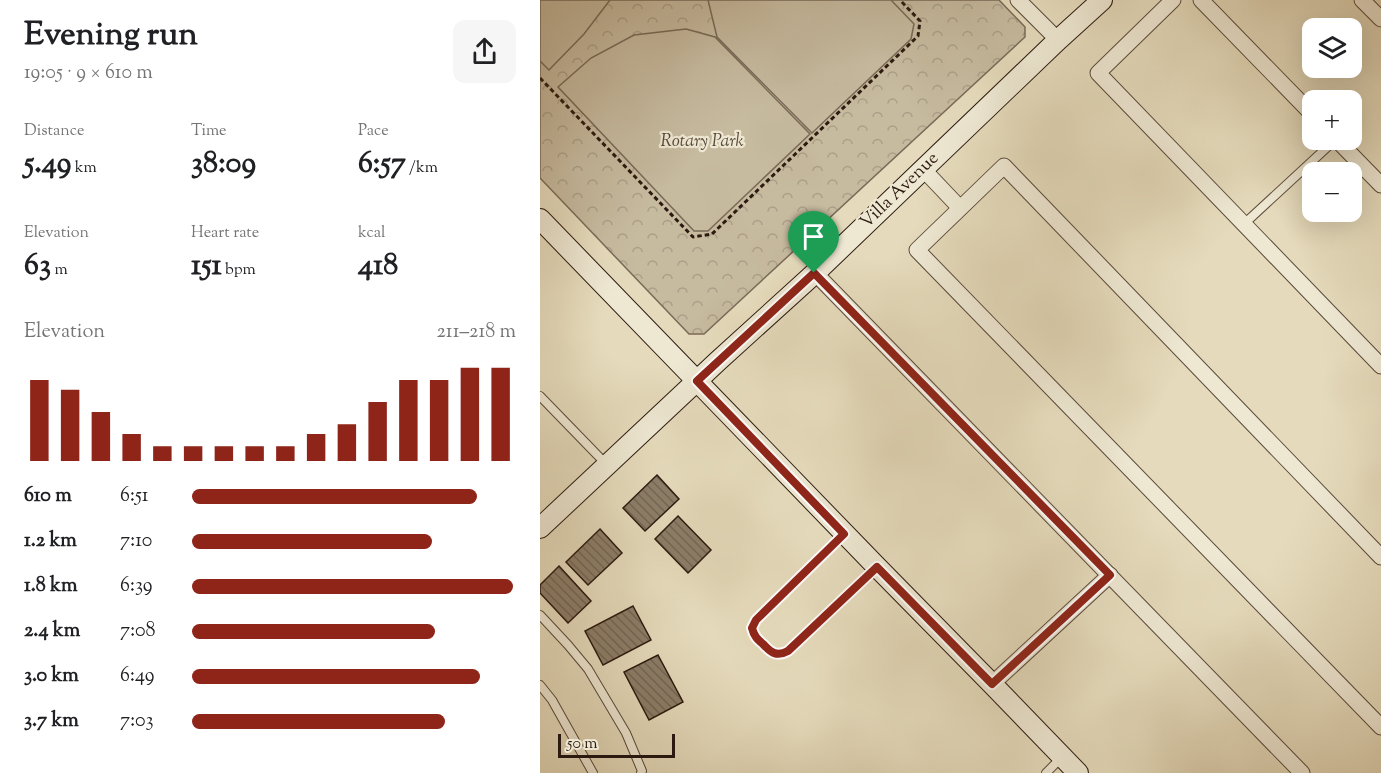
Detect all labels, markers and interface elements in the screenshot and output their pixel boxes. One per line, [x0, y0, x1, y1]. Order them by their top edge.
text: Evening run [24, 12, 198, 60]
map controls [1302, 18, 1362, 222]
button: layers [1302, 18, 1362, 78]
button: share [453, 20, 516, 83]
text: 19:05 · 9 × 610 m [24, 59, 153, 88]
button: + [1302, 90, 1362, 150]
text: Distance [24, 120, 84, 143]
text: Time [191, 120, 227, 143]
text: Pace [358, 120, 389, 143]
park label: Rotary Park [660, 129, 744, 155]
text: 5.49 [24, 143, 71, 186]
text: 38:09 [191, 143, 256, 186]
text: 6:57 [358, 143, 406, 186]
street label: Villa Avenue [855, 147, 945, 235]
text: km [71, 157, 97, 180]
text: /km [406, 157, 438, 180]
button: − [1302, 162, 1362, 222]
pin [788, 211, 839, 273]
icon: arrive [797, 220, 830, 253]
text: Elevation [24, 222, 89, 245]
text: Heart rate [191, 222, 259, 245]
text: kcal [358, 222, 386, 245]
text: 63 [24, 245, 51, 288]
text: 151 [191, 245, 222, 288]
text: 418 [358, 245, 398, 288]
text: m [51, 259, 68, 282]
text: bpm [222, 259, 256, 282]
text: Elevation [24, 318, 105, 347]
text: 211–218 m [436, 318, 516, 347]
text: 610 m [24, 482, 72, 511]
text: 6:51 [120, 482, 149, 511]
text: 1.2 km [24, 527, 77, 556]
text: 7:10 [120, 527, 152, 556]
text: 1.8 km [24, 572, 78, 601]
text: 6:39 [120, 572, 153, 601]
text: 2.4 km [24, 617, 80, 646]
text: 7:08 [120, 617, 156, 646]
text: 3.0 km [24, 662, 79, 691]
text: 6:49 [120, 662, 155, 691]
text: 3.7 km [24, 707, 79, 736]
text: 7:03 [120, 707, 154, 736]
scale bar [558, 731, 675, 758]
text: 50 m [567, 733, 598, 756]

